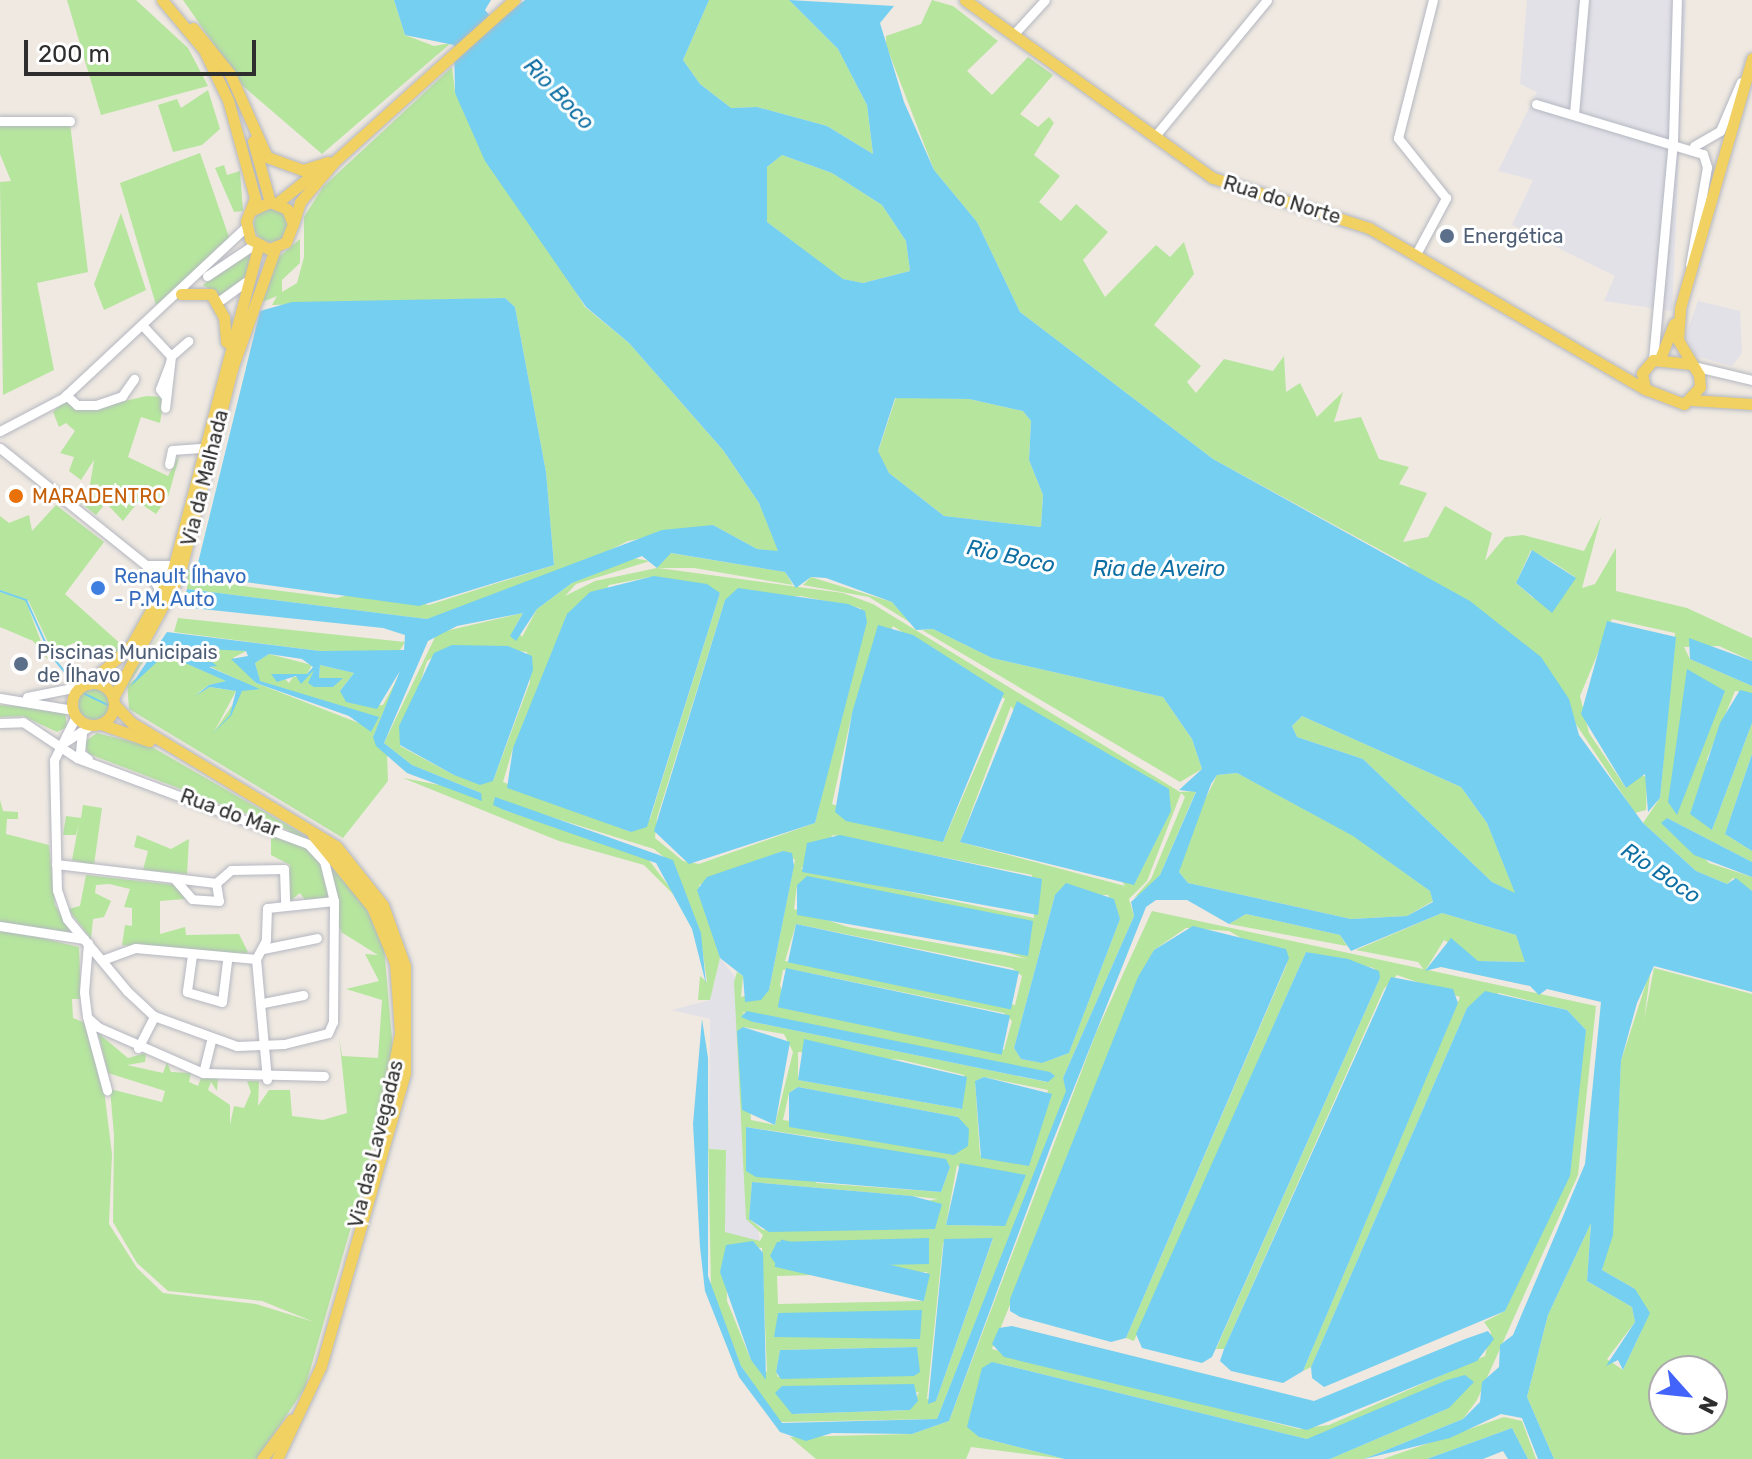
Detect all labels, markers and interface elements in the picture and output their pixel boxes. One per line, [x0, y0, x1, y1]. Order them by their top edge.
scale bar [28, 24, 260, 74]
text: 200 m [38, 40, 110, 68]
water label: Rio Boco [518, 52, 600, 136]
street label: Rua do Norte [1220, 171, 1344, 229]
place label: Energética [1463, 224, 1564, 248]
marker: Energética [1438, 227, 1456, 245]
street label: Via da Malhada [176, 407, 234, 549]
place label: MARADENTRO [32, 484, 166, 508]
marker: MARADENTRO [7, 487, 25, 505]
water label: Rio Boco [964, 534, 1058, 578]
water label: Ria de Aveiro [1092, 556, 1226, 582]
place label: Renault Ílhavo - P.M. Auto [114, 564, 246, 611]
marker: Renault Ílhavo - P.M. Auto [89, 579, 107, 597]
place label: Piscinas Municipais de Ílhavo [37, 640, 218, 687]
marker: Piscinas Municipais de Ílhavo [12, 655, 30, 673]
street label: Rua do Mar [177, 784, 283, 842]
water label: Rio Boco [1616, 837, 1706, 909]
street label: Via das Lavegadas [344, 1058, 408, 1230]
north arrow [1648, 1355, 1728, 1435]
text: N [1692, 1392, 1724, 1418]

